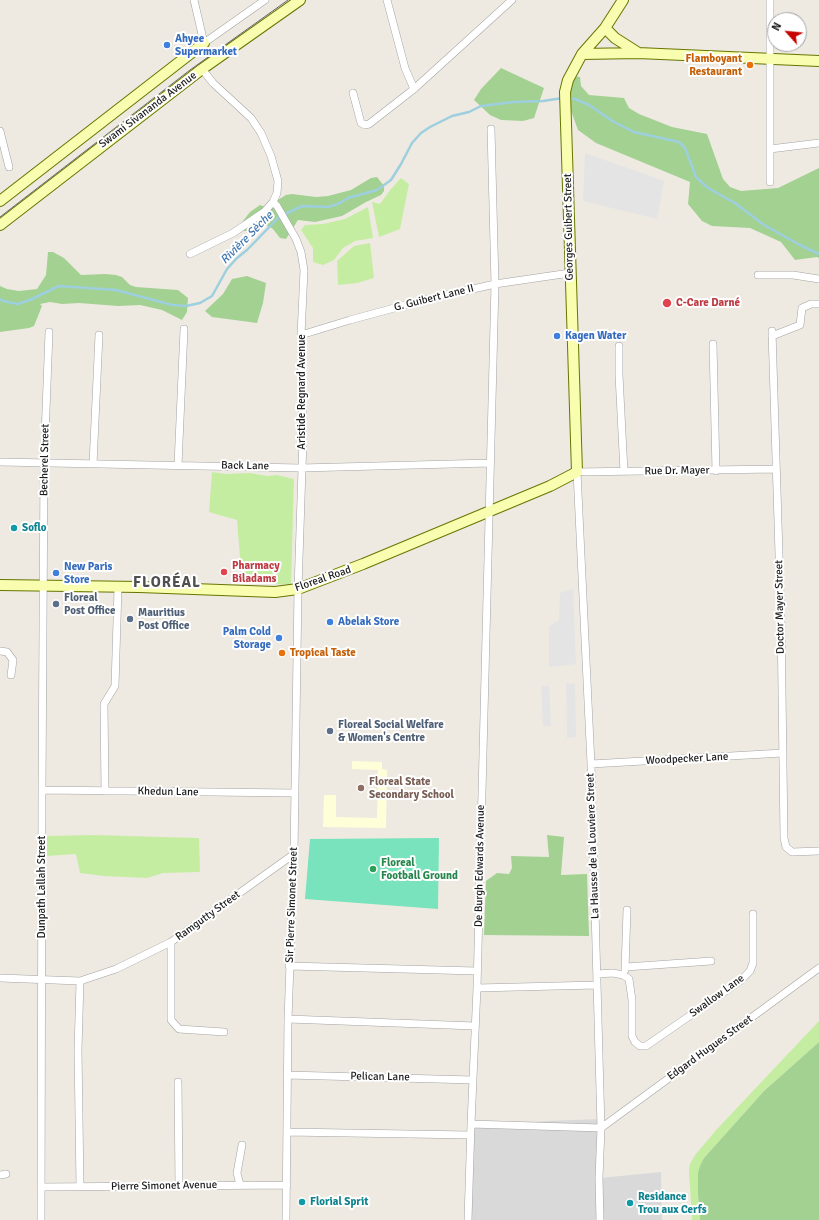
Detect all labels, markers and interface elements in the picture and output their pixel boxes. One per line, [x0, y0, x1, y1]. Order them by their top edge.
north arrow [767, 12, 807, 52]
text: N [769, 20, 784, 33]
place label: Ahyee Supermarket [175, 32, 237, 58]
marker: Ahyee Supermarket [162, 40, 172, 50]
place label: Flamboyant Restaurant [685, 52, 742, 78]
marker: Flamboyant Restaurant [745, 60, 755, 70]
street label: Swami Sivananda Avenue [97, 69, 199, 151]
street label: Georges Guibert Street [561, 173, 577, 281]
water label: Rivière Sèche [218, 209, 276, 267]
street label: G. Guibert Lane II [393, 282, 475, 314]
place label: C-Care Darné [676, 296, 740, 310]
marker: C-Care Darné [661, 297, 673, 309]
place label: Kagen Water [565, 329, 626, 343]
marker: Kagen Water [552, 331, 562, 341]
street label: Aristide Regnard Avenue [295, 334, 309, 450]
street label: Becherel Street [38, 424, 52, 496]
street label: Back Lane [221, 459, 269, 473]
street label: Rue Dr. Mayer [644, 464, 710, 478]
place label: Soflo [22, 521, 47, 535]
marker: Soflo [9, 523, 19, 533]
place label: Pharmacy Biladams [232, 559, 280, 585]
place label: New Paris Store [64, 560, 112, 586]
street label: Doctor Mayer Street [773, 560, 787, 654]
street label: Floreal Road [293, 563, 353, 595]
marker: Pharmacy Biladams [219, 567, 229, 577]
marker: New Paris Store [51, 568, 61, 578]
district label: FLORÉAL [133, 574, 201, 592]
place label: Floreal Post Office [64, 591, 115, 617]
marker: Floreal Post Office [51, 599, 61, 609]
place label: Mauritius Post Office [138, 606, 189, 632]
marker: Mauritius Post Office [125, 614, 135, 624]
place label: Abelak Store [338, 615, 399, 629]
marker: Abelak Store [325, 617, 335, 627]
place label: Palm Cold Storage [223, 625, 271, 651]
marker: Palm Cold Storage [274, 633, 284, 643]
place label: Tropical Taste [290, 646, 356, 660]
marker: Tropical Taste [277, 648, 287, 658]
place label: Floreal Social Welfare & Women's Centre [338, 718, 444, 744]
marker: Floreal Social Welfare & Women's Centre [325, 726, 335, 736]
street label: Woodpecker Lane [645, 750, 729, 768]
street label: La Hausse de la Louviere Street [584, 773, 602, 919]
place label: Floreal State Secondary School [369, 775, 454, 801]
marker: Floreal State Secondary School [356, 783, 366, 793]
street label: Khedun Lane [137, 785, 199, 799]
street label: De Burgh Edwards Avenue [472, 805, 488, 927]
street label: Dunpath Lallah Street [35, 836, 49, 938]
street label: Sir Pierre Simonet Street [283, 847, 301, 963]
place label: Floreal Football Ground [381, 856, 458, 882]
marker: Floreal Football Ground [368, 864, 378, 874]
street label: Ramgutty Street [173, 888, 243, 944]
street label: Swallow Lane [687, 972, 747, 1020]
street label: Edgard Hugues Street [665, 1013, 755, 1083]
street label: Pelican Lane [350, 1070, 410, 1084]
street label: Pierre Simonet Avenue [111, 1178, 217, 1194]
place label: Residance Trou aux Cerfs [638, 1190, 707, 1216]
place label: Florial Sprit [310, 1195, 368, 1209]
marker: Florial Sprit [297, 1197, 307, 1207]
marker: Residance Trou aux Cerfs [625, 1198, 635, 1208]

